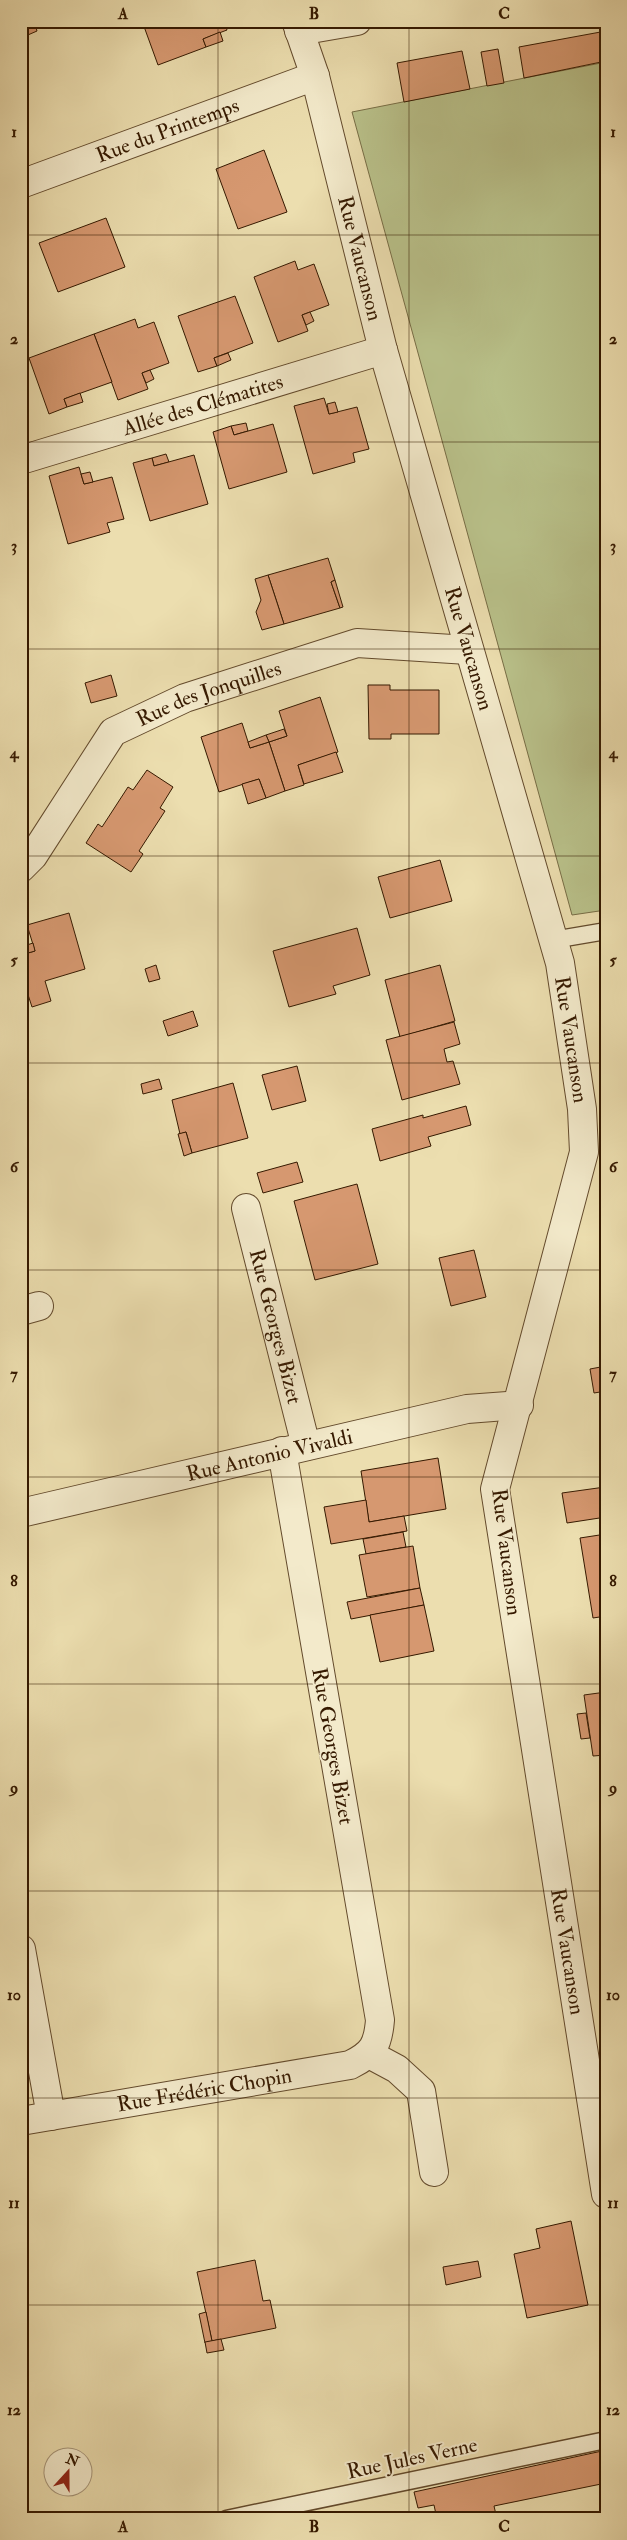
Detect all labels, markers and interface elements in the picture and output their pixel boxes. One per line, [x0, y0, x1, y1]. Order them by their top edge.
text: A [117, 4, 129, 24]
text: B [309, 4, 319, 24]
text: C [498, 4, 510, 24]
street label: Rue du Printemps [92, 92, 243, 169]
text: 1 [11, 122, 17, 142]
text: 1 [610, 122, 616, 142]
street label: Rue Vaucanson [331, 193, 388, 324]
text: 2 [10, 329, 18, 349]
text: 2 [609, 329, 617, 349]
street label: Allée des Clématites [119, 368, 286, 443]
text: 3 [11, 536, 17, 556]
text: 3 [610, 536, 616, 556]
street label: Rue Vaucanson [438, 583, 499, 714]
street label: Rue des Jonquilles [132, 655, 285, 733]
text: 4 [9, 743, 20, 763]
text: 4 [608, 743, 619, 763]
text: 5 [10, 950, 18, 970]
text: 5 [609, 950, 617, 970]
street label: Rue Vaucanson [548, 975, 594, 1105]
text: 6 [10, 1157, 20, 1177]
text: 6 [609, 1157, 619, 1177]
street label: Rue Georges Bizet [243, 1246, 308, 1407]
text: 7 [10, 1364, 18, 1384]
text: 7 [609, 1364, 617, 1384]
street label: Rue Antonio Vivaldi [184, 1423, 356, 1488]
street label: Rue Vaucanson [485, 1487, 528, 1617]
text: 8 [10, 1571, 18, 1591]
text: 8 [609, 1571, 617, 1591]
street label: Rue Georges Bizet [305, 1666, 360, 1827]
text: 9 [8, 1778, 18, 1798]
text: 9 [607, 1778, 617, 1798]
street label: Rue Vaucanson [544, 1886, 591, 2017]
text: 10 [7, 1985, 21, 2005]
text: 10 [606, 1985, 620, 2005]
street label: Rue Frédéric Chopin [115, 2062, 294, 2118]
text: 11 [8, 2193, 20, 2213]
text: 11 [607, 2193, 619, 2213]
text: 12 [7, 2400, 21, 2420]
text: 12 [606, 2400, 620, 2420]
street label: Rue Jules Verne [344, 2431, 480, 2486]
north arrow [42, 2448, 92, 2498]
text: N [63, 2450, 82, 2471]
text: A [117, 2517, 129, 2537]
text: B [309, 2517, 319, 2537]
text: C [498, 2517, 510, 2537]

